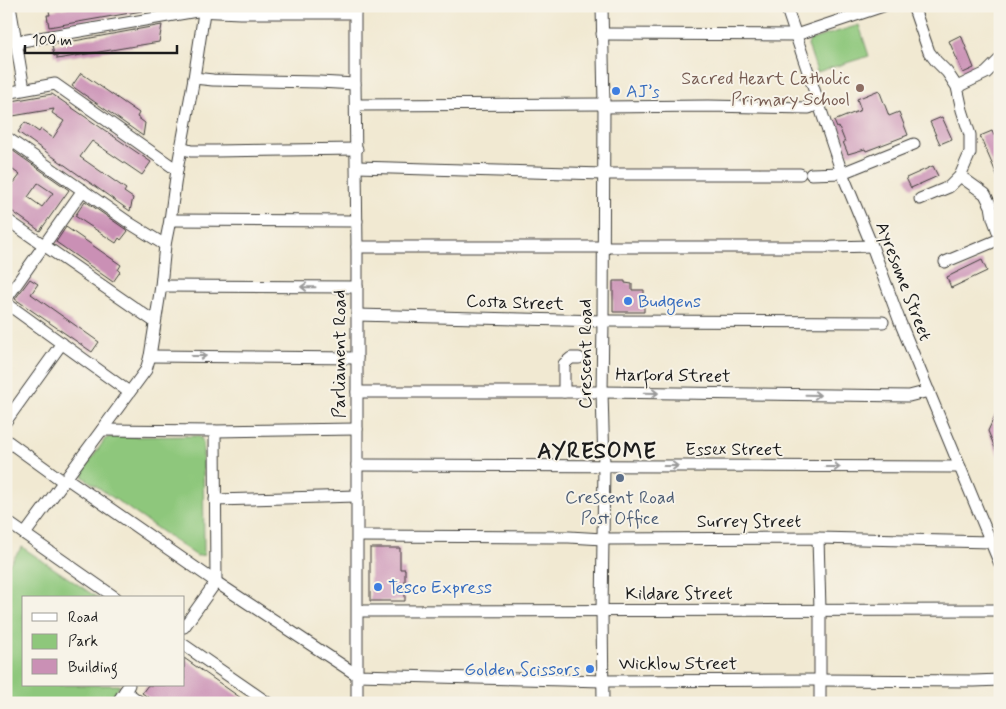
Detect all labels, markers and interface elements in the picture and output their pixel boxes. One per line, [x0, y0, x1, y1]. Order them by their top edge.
scale bar [25, 22, 178, 54]
text: 100 m [32, 31, 72, 51]
place label: Sacred Heart Catholic Primary School [681, 67, 850, 112]
place label: AJ’s [626, 80, 660, 104]
marker: Sacred Heart Catholic Primary School [854, 82, 866, 94]
marker: AJ’s [610, 85, 622, 97]
street label: Ayresome Street [869, 218, 937, 345]
one-way arrow [300, 282, 316, 292]
street label: Costa Street [465, 289, 565, 317]
street label: Parliament Road [328, 290, 352, 418]
place label: Budgens [638, 290, 701, 315]
marker: Budgens [622, 295, 634, 307]
street label: Crescent Road [574, 299, 598, 409]
one-way arrow [190, 351, 207, 361]
street label: Harford Street [615, 363, 731, 391]
one-way arrow [642, 388, 658, 398]
one-way arrow [804, 390, 821, 400]
district label: AYRESOME [537, 438, 657, 466]
street label: Essex Street [685, 438, 783, 462]
one-way arrow [662, 461, 678, 471]
one-way arrow [824, 462, 841, 472]
marker: Crescent Road Post Office [614, 472, 626, 484]
place label: Crescent Road Post Office [565, 486, 675, 531]
street label: Surrey Street [697, 510, 801, 534]
place label: Tesco Express [388, 576, 492, 600]
marker: Tesco Express [372, 581, 384, 593]
street label: Kildare Street [625, 582, 733, 606]
legend [22, 596, 185, 686]
text: Road [68, 608, 98, 628]
text: Park [68, 632, 98, 652]
street label: Wicklow Street [619, 652, 737, 676]
text: Building [68, 658, 118, 679]
place label: Golden Scissors [464, 658, 580, 682]
marker: Golden Scissors [584, 663, 596, 675]

